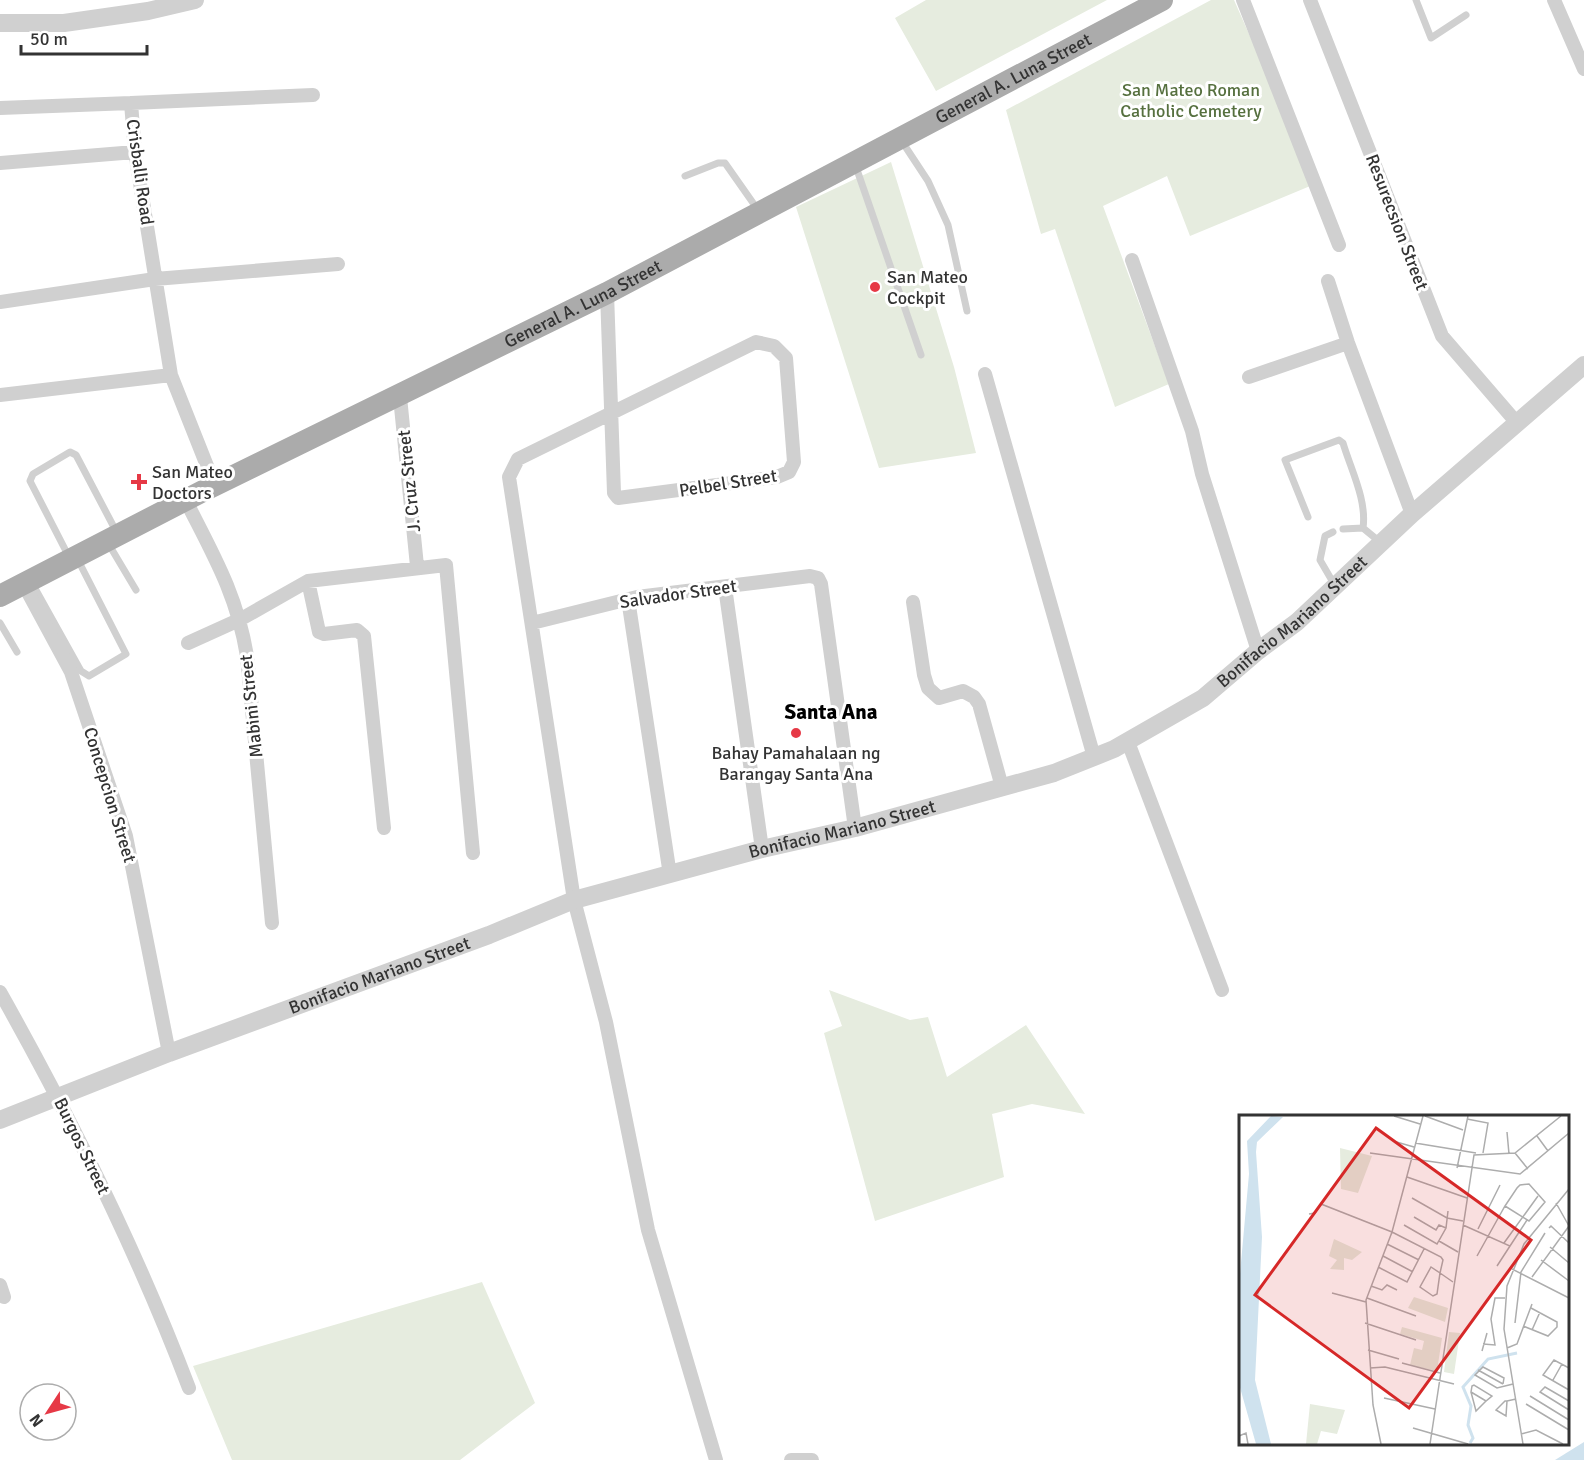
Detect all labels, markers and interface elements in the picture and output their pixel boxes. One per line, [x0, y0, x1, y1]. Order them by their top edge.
scale bar [21, 18, 147, 56]
text: 50 m [30, 28, 68, 50]
street label: General A. Luna Street [932, 28, 1095, 129]
park label: San Mateo Roman Catholic Cemetery [1120, 79, 1262, 122]
street label: Crisballi Road [122, 118, 158, 226]
street label: Resurecsion Street [1361, 151, 1433, 293]
street label: General A. Luna Street [501, 255, 665, 353]
place label: San Mateo Cockpit [887, 266, 968, 309]
marker: San Mateo Cockpit [868, 280, 882, 294]
street label: J. Cruz Street [393, 429, 425, 533]
place label: San Mateo Doctors [152, 461, 233, 504]
street label: Pelbel Street [678, 464, 778, 502]
marker: San Mateo Doctors [130, 473, 148, 491]
street label: Bonifacio Mariano Street [1212, 551, 1372, 692]
street label: Salvador Street [618, 575, 738, 613]
street label: Mabini Street [235, 653, 267, 759]
district label: Santa Ana [785, 699, 878, 725]
street label: Concepcion Street [79, 725, 141, 865]
marker: Bahay Pamahalaan ng Barangay Santa Ana [789, 726, 803, 740]
place label: Bahay Pamahalaan ng Barangay Santa Ana [711, 742, 881, 785]
street label: Bonifacio Mariano Street [746, 795, 938, 863]
street label: Bonifacio Mariano Street [286, 932, 473, 1019]
street label: Burgos Street [49, 1094, 115, 1198]
inset map [1239, 1115, 1569, 1445]
north arrow [18, 1382, 78, 1442]
text: N [25, 1410, 48, 1431]

